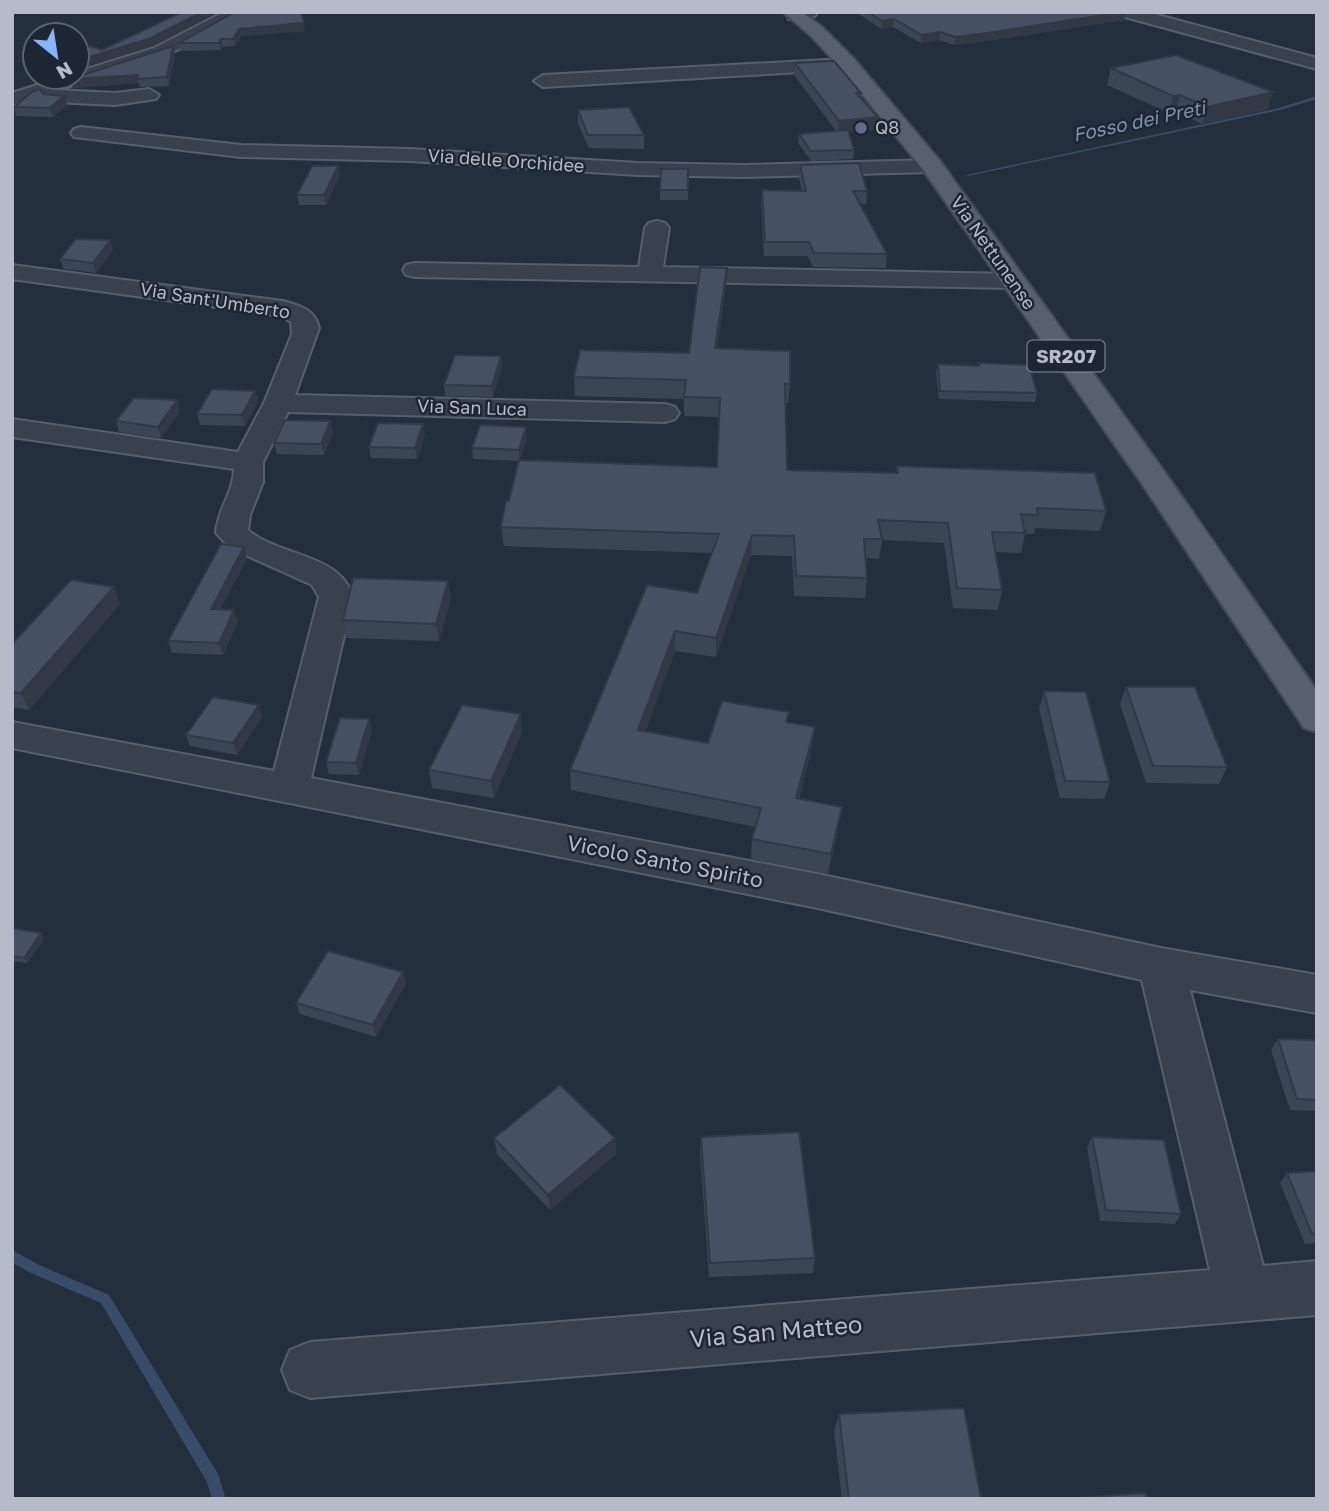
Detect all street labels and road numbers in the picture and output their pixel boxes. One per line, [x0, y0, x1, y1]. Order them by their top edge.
street label: Via delle Orchidee [427, 144, 585, 176]
street label: Via Nettunense [947, 192, 1041, 313]
street label: Via Sant'Umberto [139, 277, 292, 323]
road number: SR207 [1028, 340, 1104, 372]
street label: Via San Luca [417, 394, 527, 420]
street label: Vicolo Santo Spirito [565, 829, 765, 893]
street label: Via San Matteo [688, 1309, 863, 1352]

